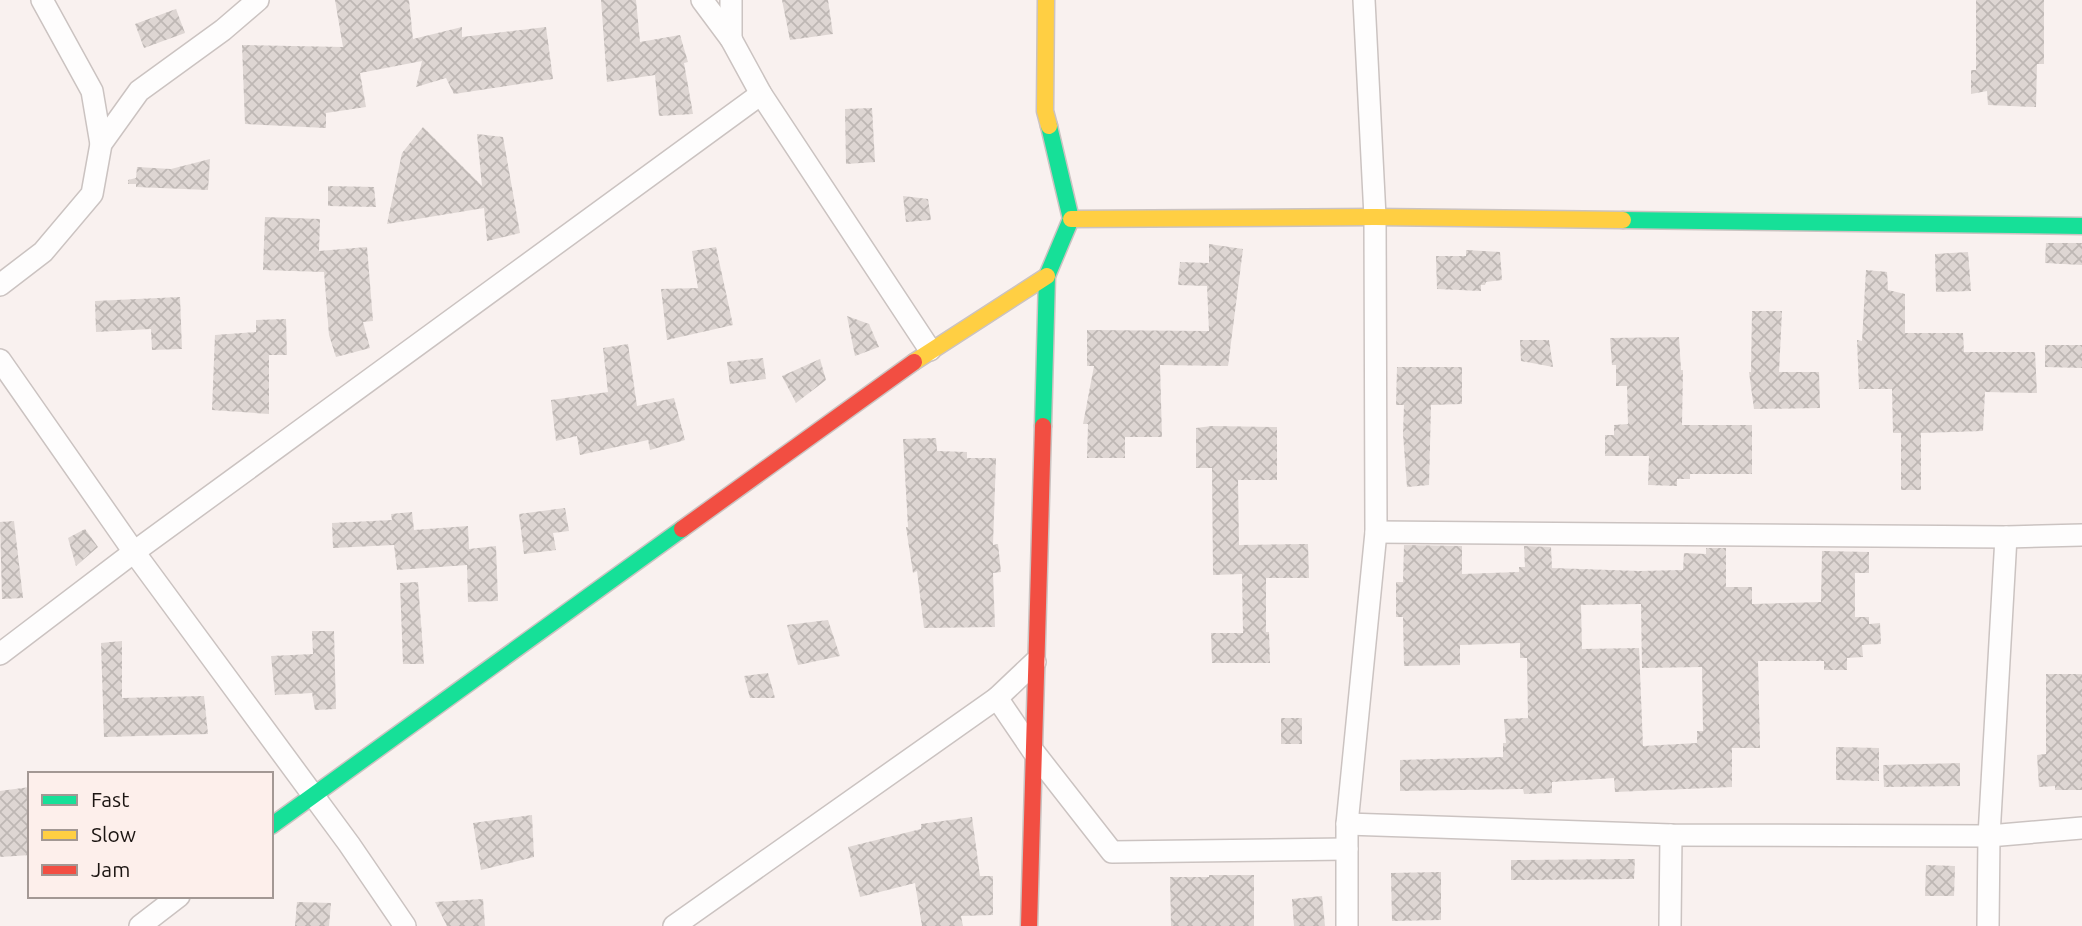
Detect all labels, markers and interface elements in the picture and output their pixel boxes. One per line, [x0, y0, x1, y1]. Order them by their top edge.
legend [28, 772, 273, 898]
text: Fast [91, 787, 129, 811]
text: Slow [91, 822, 136, 846]
text: Jam [91, 857, 130, 881]

